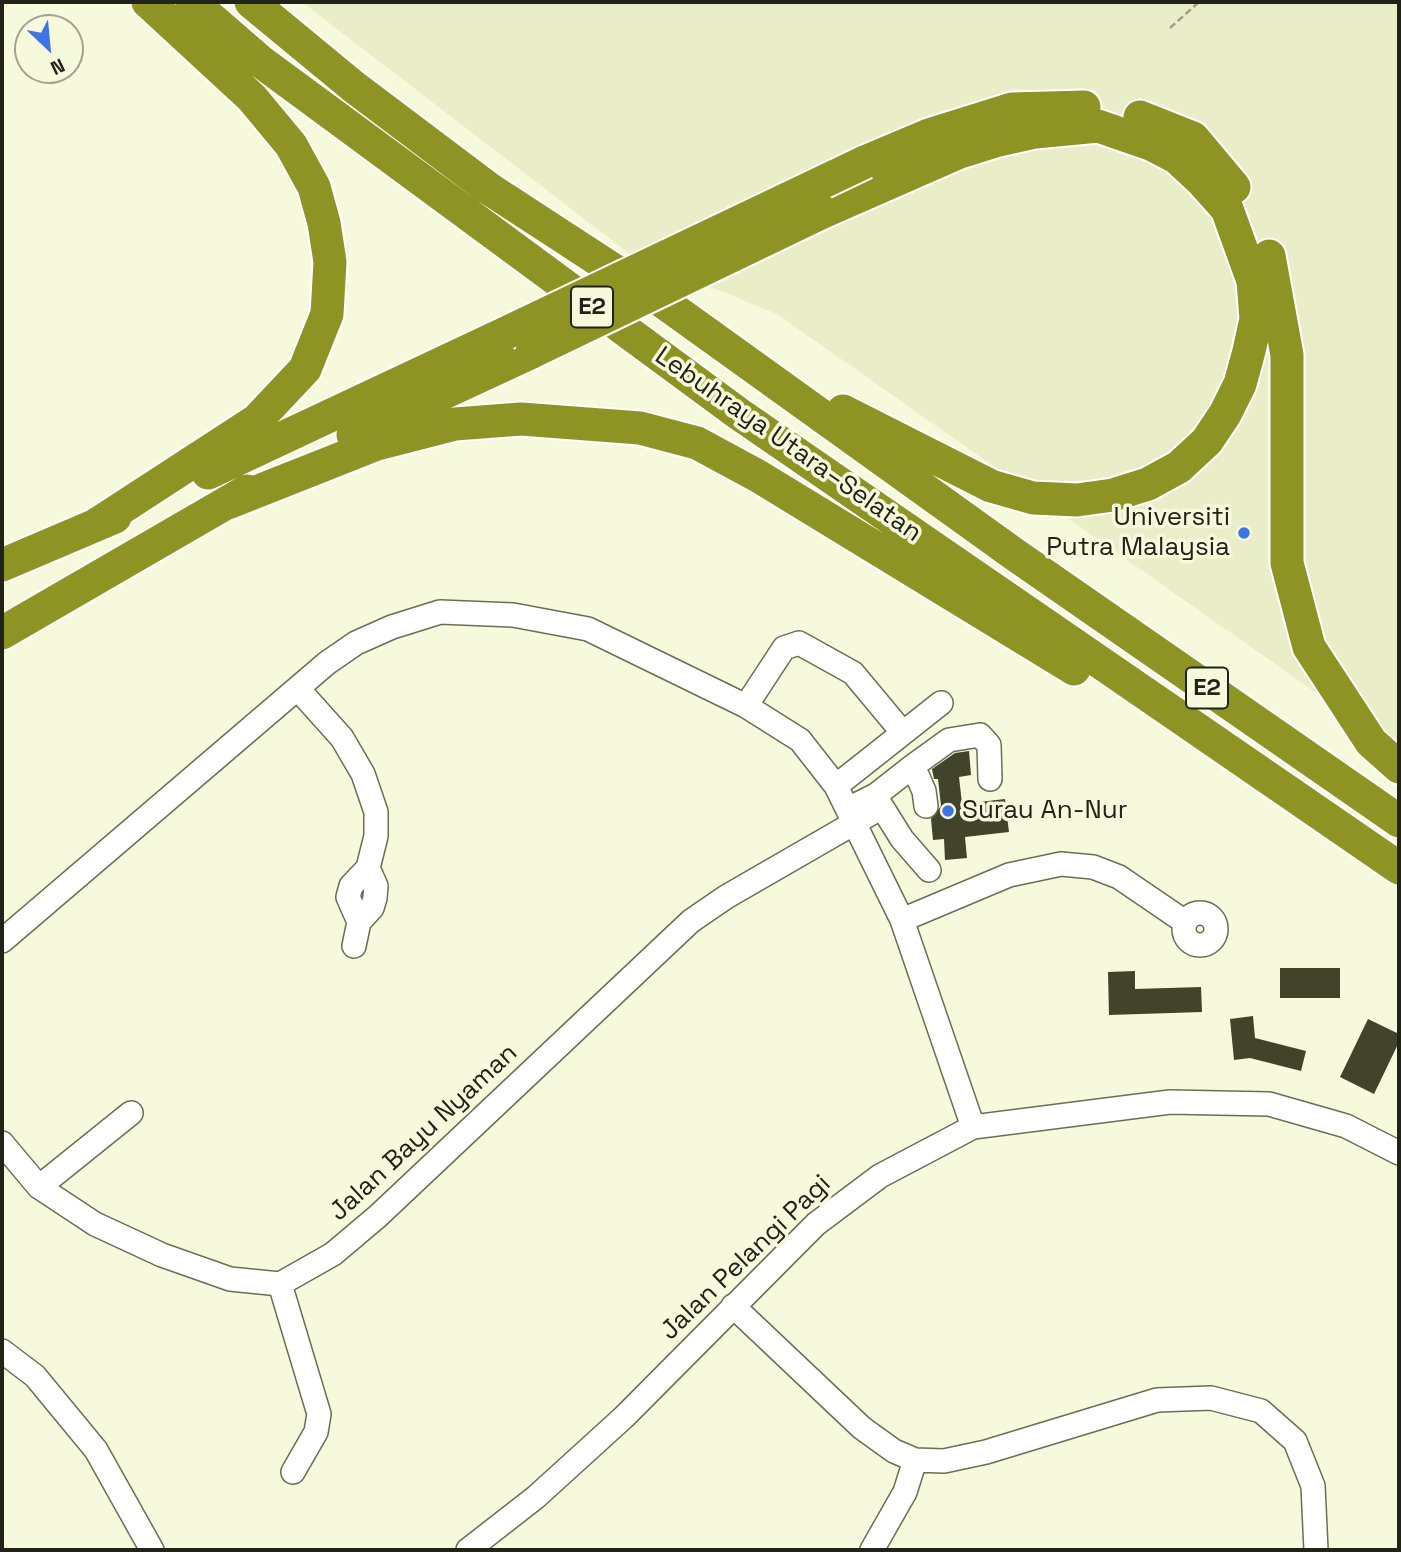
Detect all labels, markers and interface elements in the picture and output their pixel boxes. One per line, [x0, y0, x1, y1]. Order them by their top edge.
north arrow [14, 14, 84, 84]
text: N [46, 52, 69, 81]
road number: E2 [571, 286, 613, 328]
street label: Lebuhraya Utara–Selatan [649, 341, 927, 549]
place label: Universiti Putra Malaysia [1046, 502, 1230, 564]
marker: Universiti Putra Malaysia [1236, 525, 1252, 541]
road number: E2 [1186, 668, 1228, 708]
place label: Surau An-Nur [962, 795, 1128, 827]
marker: Surau An-Nur [940, 803, 956, 819]
street label: Jalan Bayu Nyaman [324, 1038, 524, 1228]
street label: Jalan Pelangi Pagi [655, 1169, 837, 1347]

